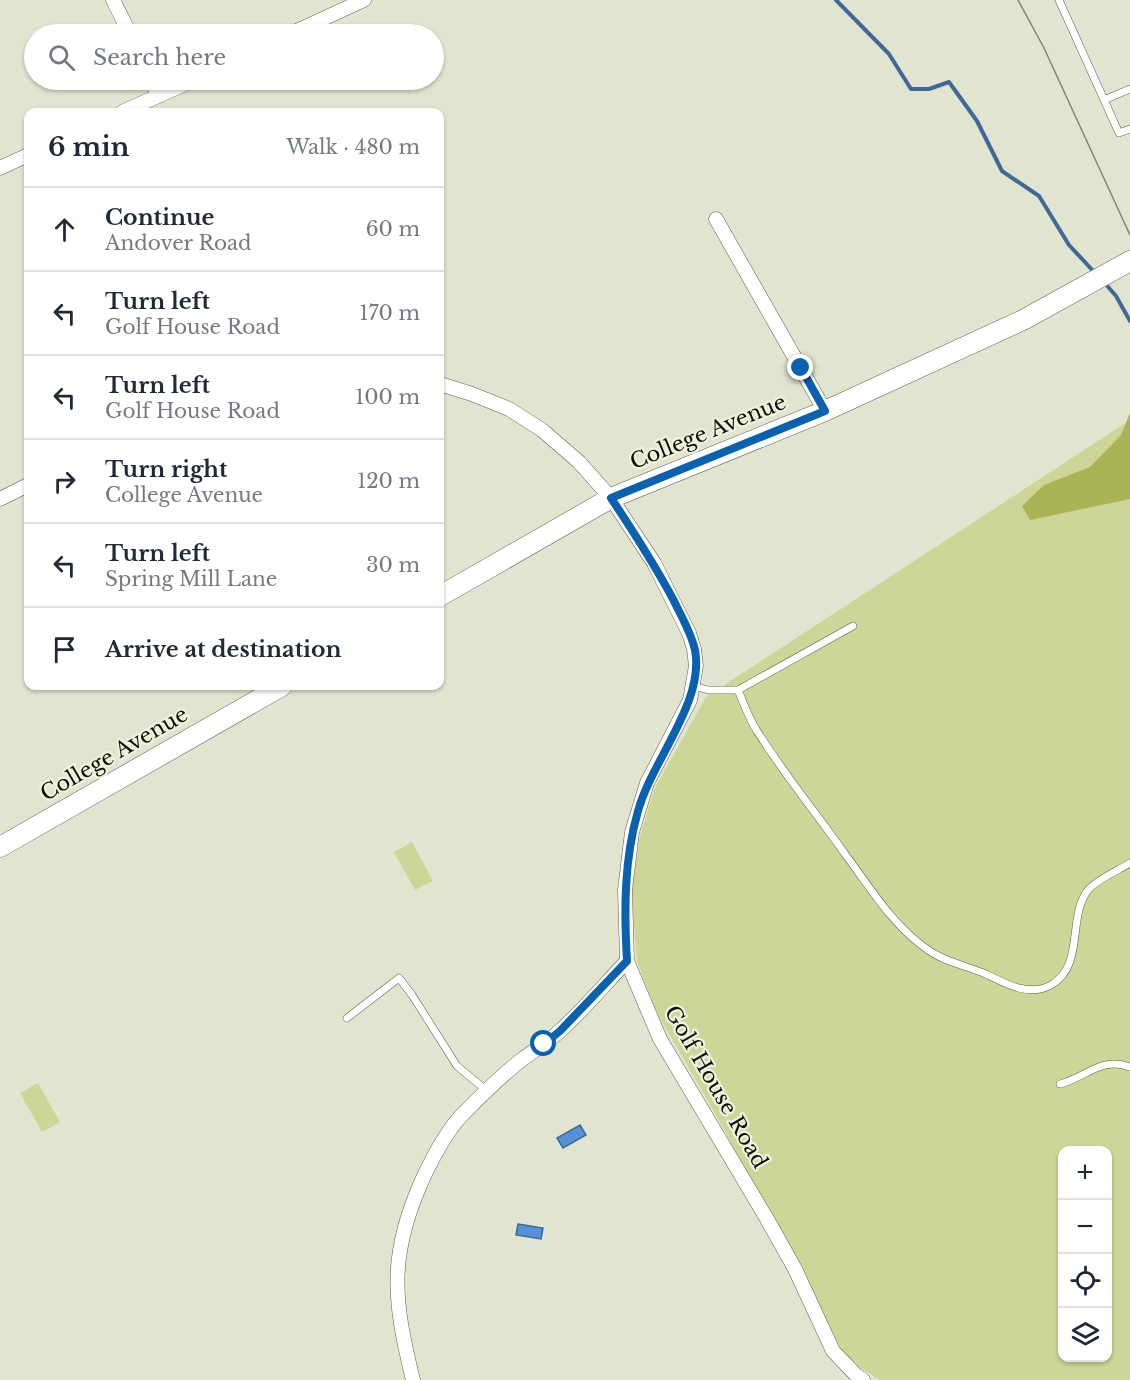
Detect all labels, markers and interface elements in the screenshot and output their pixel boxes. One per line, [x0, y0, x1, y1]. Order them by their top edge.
search box [24, 24, 444, 90]
icon: search [45, 41, 78, 74]
text: Search here [93, 44, 226, 71]
text: 6 min [48, 131, 129, 163]
text: Walk · 480 m [286, 135, 420, 159]
text: Continue [105, 204, 214, 231]
icon: ahead [48, 213, 81, 246]
text: 60 m [366, 217, 420, 241]
text: Andover Road [105, 231, 252, 255]
text: Turn left [105, 288, 210, 315]
icon: left [48, 297, 81, 330]
text: 170 m [360, 301, 420, 325]
text: Golf House Road [105, 315, 280, 339]
route end [787, 354, 813, 380]
text: Turn left [105, 372, 210, 399]
icon: left [48, 381, 81, 414]
text: 100 m [355, 385, 420, 409]
street label: College Avenue [626, 389, 790, 475]
text: Golf House Road [105, 399, 280, 423]
text: Turn right [105, 456, 227, 483]
icon: right [48, 465, 81, 498]
text: 120 m [357, 469, 420, 493]
text: College Avenue [105, 483, 263, 507]
text: Turn left [105, 540, 210, 567]
icon: left [48, 549, 81, 582]
text: 30 m [366, 553, 420, 577]
text: Spring Mill Lane [105, 567, 277, 591]
icon: arrive [48, 633, 81, 666]
text: Arrive at destination [105, 636, 342, 663]
street label: College Avenue [36, 701, 192, 807]
street label: Golf House Road [659, 1001, 773, 1173]
route start [530, 1030, 556, 1056]
map controls [1058, 1146, 1112, 1362]
button: + [1058, 1146, 1112, 1200]
button: − [1058, 1200, 1112, 1254]
button: locate [1058, 1254, 1112, 1308]
button: layers [1058, 1308, 1112, 1362]

